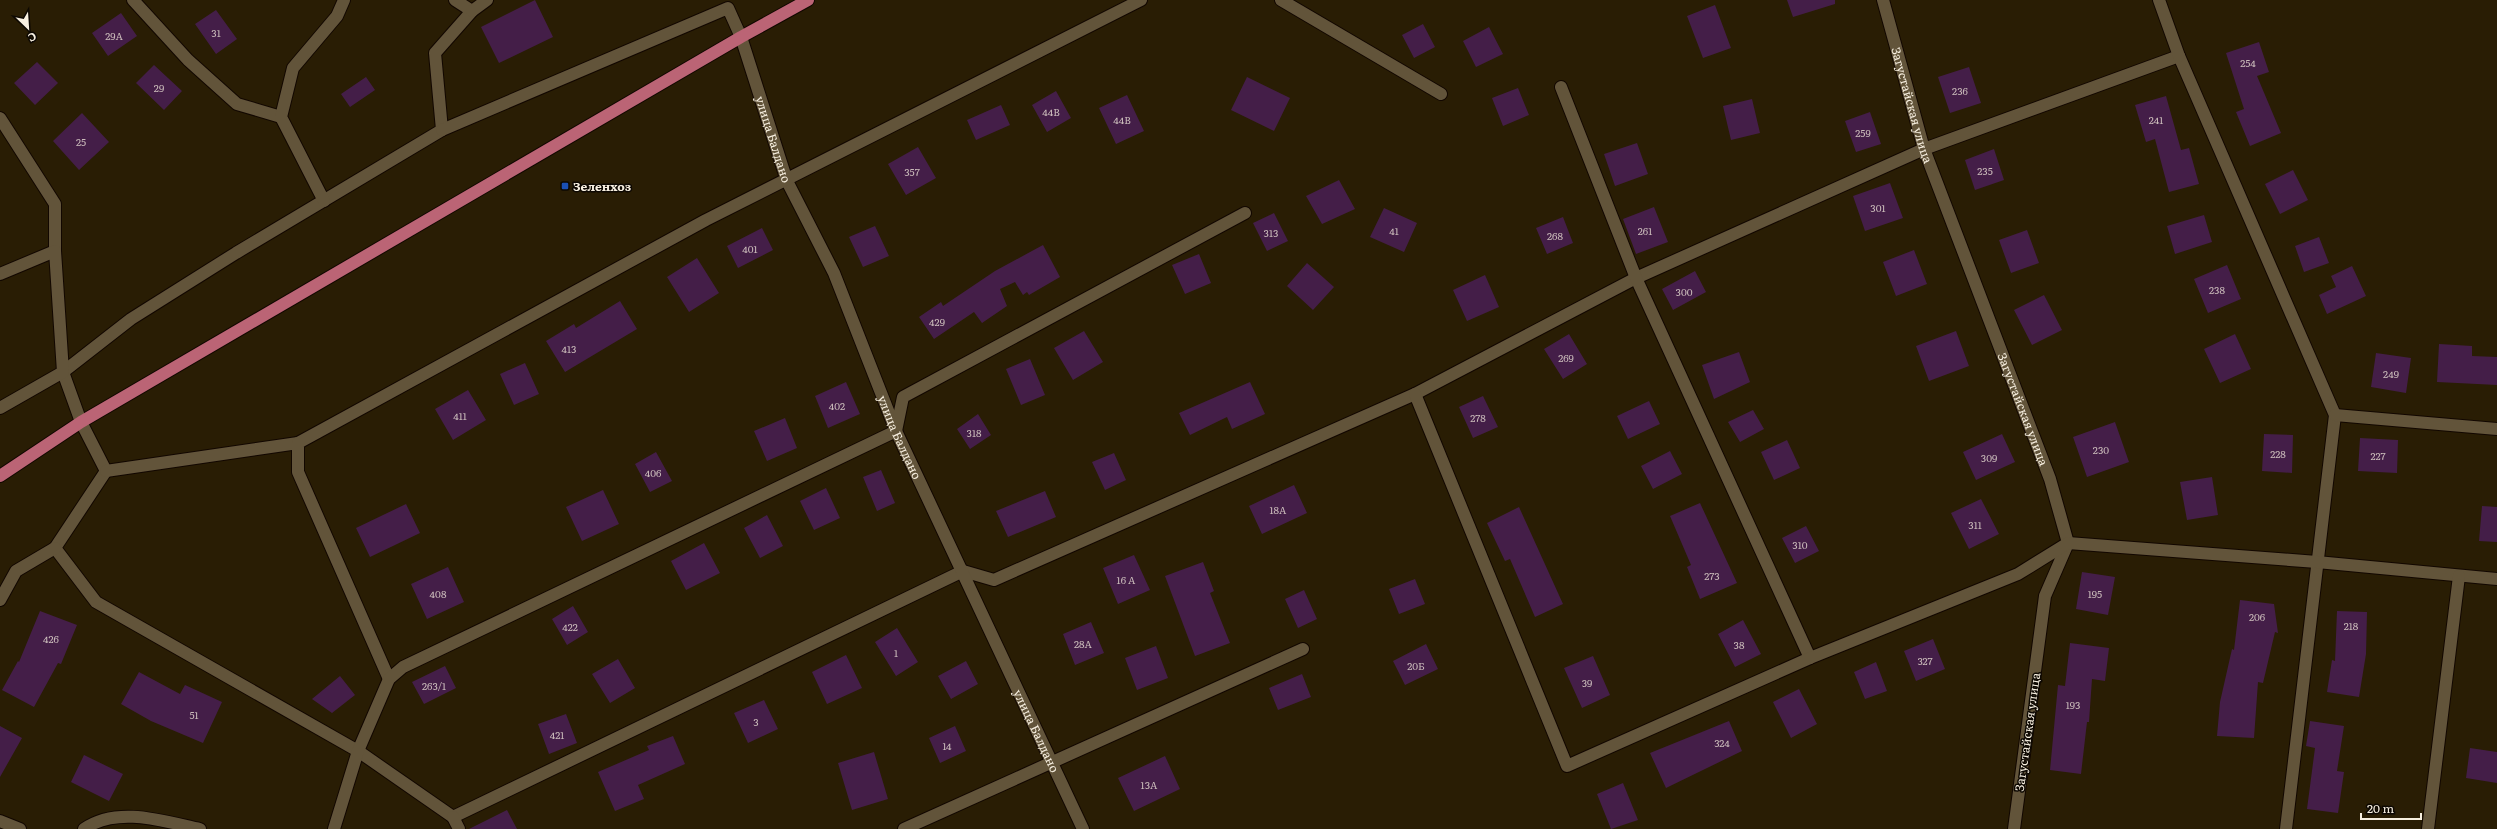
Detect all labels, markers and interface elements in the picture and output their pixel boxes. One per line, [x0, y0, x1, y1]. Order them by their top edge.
north arrow [8, 8, 48, 48]
house number: 31 [211, 25, 221, 40]
house number: 29А [105, 28, 123, 43]
text: С [26, 29, 40, 47]
street label: Загустайская улица [1887, 45, 1938, 166]
house number: 254 [2240, 55, 2256, 70]
house number: 29 [154, 80, 164, 95]
house number: 236 [1952, 83, 1969, 98]
street label: улица Балдано [751, 93, 796, 185]
house number: 44В [1042, 104, 1060, 119]
house number: 44В [1113, 112, 1131, 127]
house number: 241 [2149, 112, 2163, 127]
house number: 259 [1855, 125, 1871, 140]
house number: 25 [76, 134, 86, 149]
house number: 235 [1977, 163, 1993, 178]
house number: 357 [904, 164, 920, 179]
place label: Зеленхоз [573, 177, 631, 195]
marker: Зеленхоз [560, 181, 570, 191]
house number: 301 [1870, 200, 1886, 215]
house number: 41 [1389, 223, 1399, 238]
house number: 261 [1638, 223, 1652, 238]
house number: 313 [1264, 225, 1278, 240]
house number: 268 [1547, 228, 1563, 243]
house number: 401 [742, 241, 758, 256]
house number: 238 [2209, 282, 2225, 297]
house number: 300 [1676, 284, 1693, 299]
house number: 429 [929, 314, 945, 329]
house number: 413 [562, 341, 577, 356]
house number: 269 [1558, 350, 1574, 365]
street label: Загустайская улица [1994, 350, 2053, 469]
house number: 249 [2383, 366, 2399, 381]
street label: улица Балдано [874, 392, 926, 482]
house number: 402 [829, 398, 845, 413]
house number: 411 [453, 408, 467, 423]
house number: 278 [1470, 410, 1486, 425]
house number: 318 [967, 425, 982, 440]
house number: 230 [2093, 442, 2109, 457]
house number: 228 [2270, 446, 2286, 461]
house number: 227 [2370, 448, 2386, 463]
house number: 309 [1981, 450, 1997, 465]
house number: 406 [645, 465, 662, 480]
house number: 18А [1270, 502, 1287, 517]
house number: 311 [1968, 517, 1982, 532]
house number: 310 [1792, 537, 1808, 552]
house number: 273 [1704, 568, 1720, 583]
house number: 16 А [1117, 572, 1136, 587]
house number: 408 [430, 586, 447, 601]
house number: 195 [2088, 586, 2102, 601]
house number: 206 [2249, 609, 2266, 624]
house number: 218 [2344, 618, 2359, 633]
house number: 422 [562, 619, 578, 634]
house number: 426 [43, 631, 60, 646]
house number: 28А [1074, 636, 1093, 651]
house number: 38 [1734, 637, 1745, 652]
house number: 1 [894, 645, 898, 660]
house number: 327 [1917, 653, 1933, 668]
house number: 20Б [1407, 658, 1425, 673]
street label: Загустайская улица [2010, 671, 2044, 793]
house number: 39 [1582, 675, 1592, 690]
house number: 263/1 [422, 678, 446, 693]
street label: улица Балдано [1009, 686, 1064, 775]
house number: 193 [2066, 697, 2080, 712]
house number: 51 [189, 707, 199, 722]
house number: 3 [753, 714, 759, 729]
house number: 421 [550, 727, 564, 742]
house number: 324 [1714, 735, 1730, 750]
house number: 14 [942, 738, 952, 753]
house number: 13А [1141, 777, 1158, 792]
scale bar [2361, 795, 2421, 821]
text: 20 m [2367, 799, 2394, 817]

